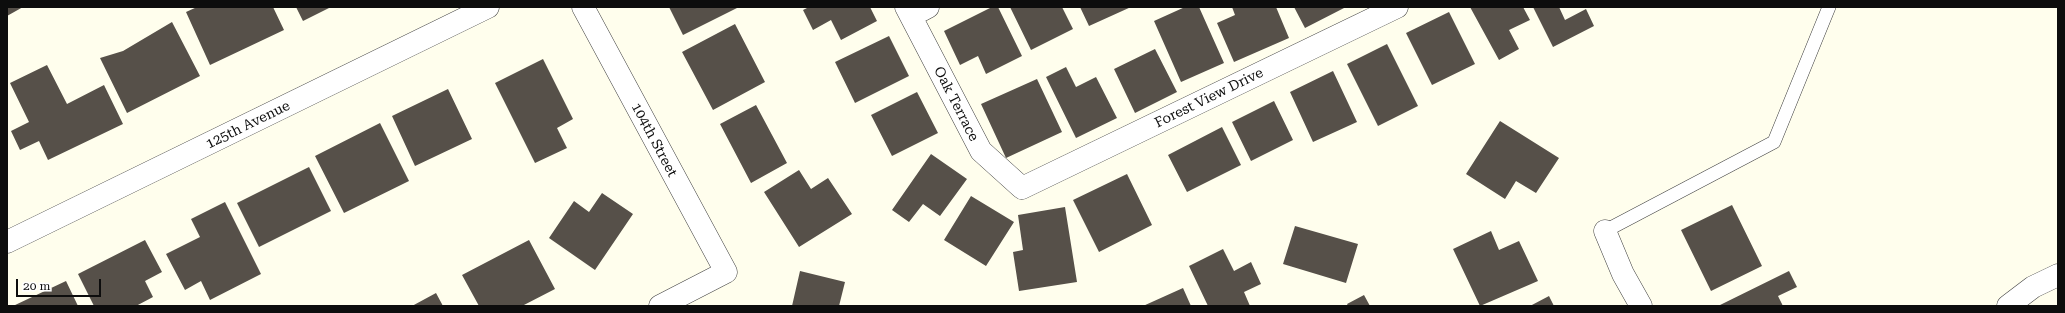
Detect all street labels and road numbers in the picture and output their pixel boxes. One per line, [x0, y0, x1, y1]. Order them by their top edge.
street label: Oak Terrace [930, 64, 982, 144]
street label: Forest View Drive [1152, 64, 1266, 132]
street label: 125th Avenue [203, 97, 293, 153]
street label: 104th Street [627, 100, 681, 180]

